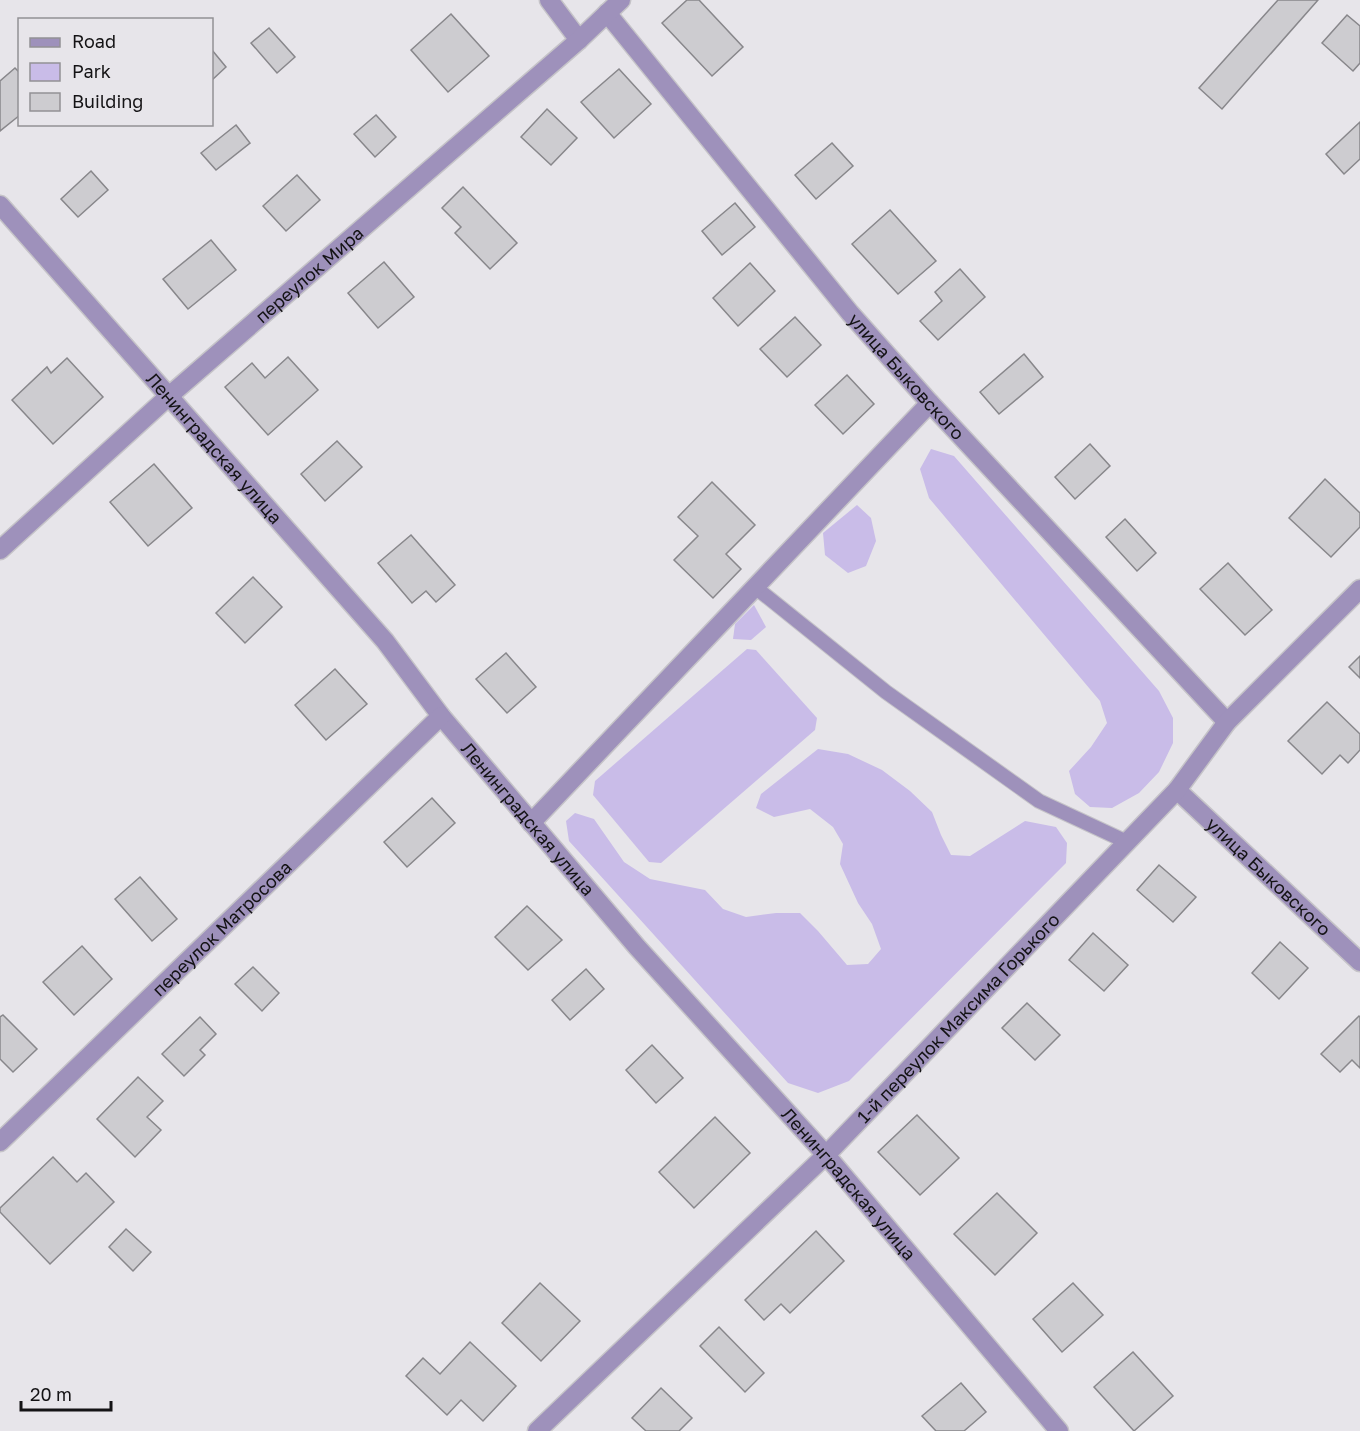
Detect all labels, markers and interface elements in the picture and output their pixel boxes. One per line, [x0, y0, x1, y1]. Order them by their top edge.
legend [18, 18, 213, 126]
text: Road [72, 30, 116, 52]
text: Park [72, 60, 111, 82]
text: Building [72, 90, 143, 112]
street label: переулок Мира [250, 222, 368, 327]
street label: улица Быковского [844, 308, 969, 444]
street label: Ленинградская улица [142, 368, 287, 528]
street label: Ленинградская улица [457, 738, 599, 900]
street label: улица Быковского [1202, 812, 1336, 940]
street label: переулок Матросова [147, 856, 296, 1000]
street label: 1-й переулок Максима Горького [852, 908, 1064, 1127]
street label: Ленинградская улица [777, 1103, 921, 1264]
scale bar [21, 1374, 111, 1412]
text: 20 m [30, 1383, 72, 1405]

